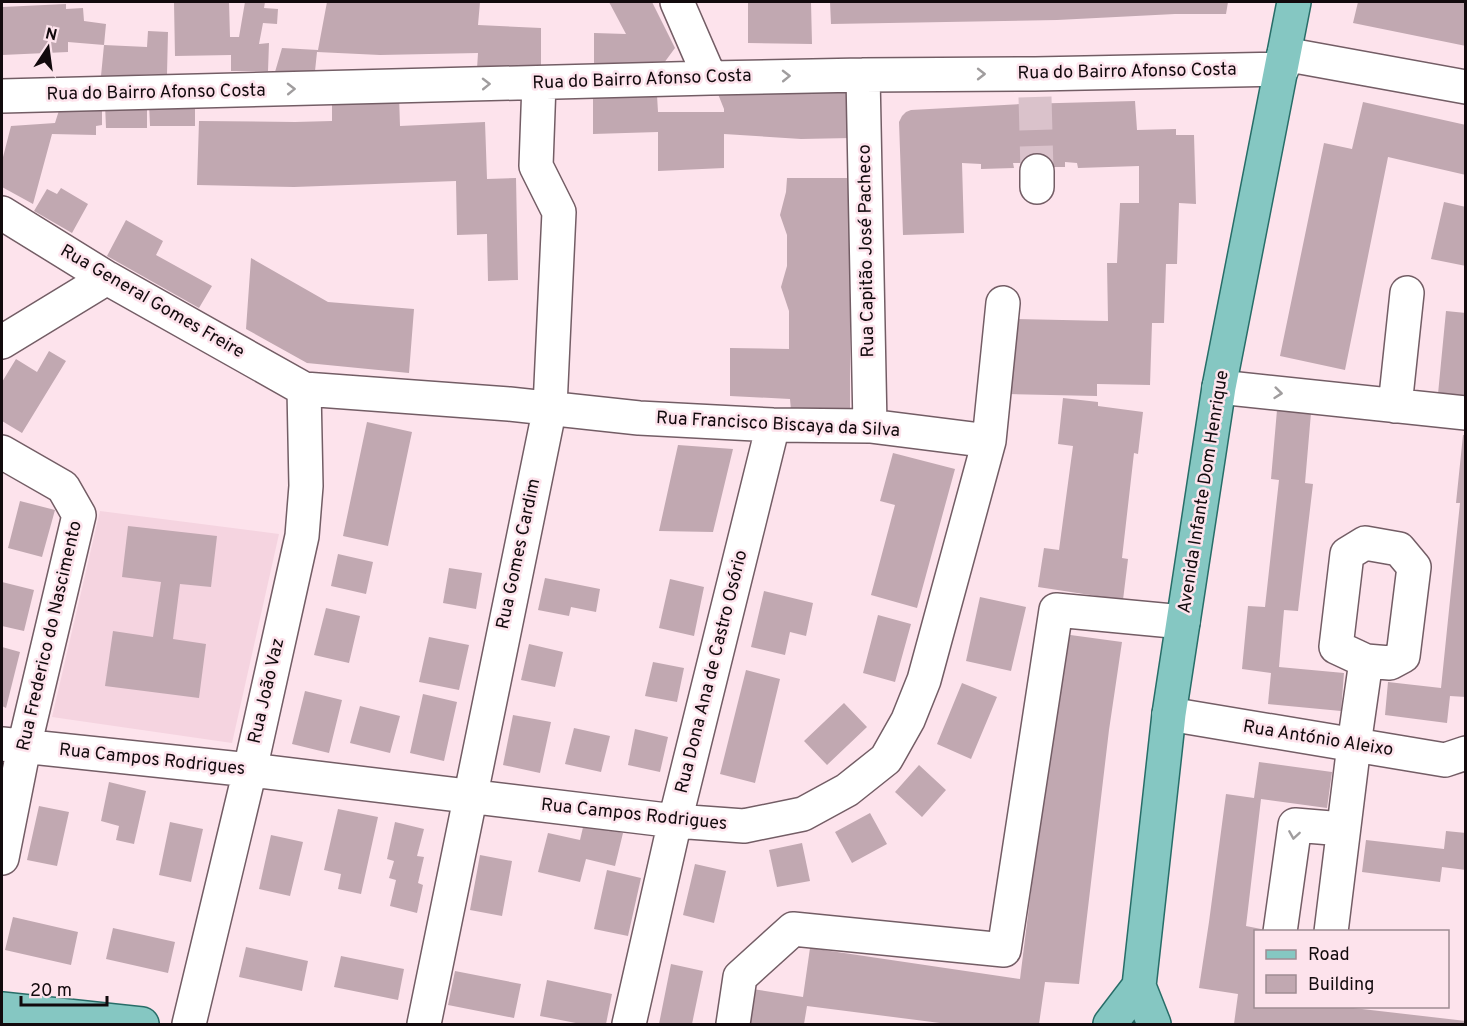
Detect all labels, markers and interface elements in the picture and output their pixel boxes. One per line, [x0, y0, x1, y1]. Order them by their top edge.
north arrow [18, 18, 78, 78]
text: N [43, 24, 59, 46]
street label: Rua do Bairro Afonso Costa [1017, 59, 1237, 85]
street label: Rua do Bairro Afonso Costa [532, 65, 752, 95]
one-way arrow [976, 68, 985, 80]
one-way arrow [781, 70, 790, 83]
one-way arrow [481, 78, 490, 91]
street label: Rua do Bairro Afonso Costa [46, 80, 266, 106]
one-way arrow [286, 83, 295, 95]
street label: Rua Capitão José Pacheco [854, 144, 880, 358]
street label: Rua General Gomes Freire [56, 240, 248, 364]
street label: Avenida Infante Dom Henrique [1173, 369, 1235, 615]
one-way arrow [1273, 386, 1282, 399]
street label: Rua Francisco Biscaya da Silva [655, 407, 901, 443]
street label: Rua Gomes Cardim [492, 477, 546, 631]
street label: Rua Frederico do Nascimento [12, 519, 88, 753]
street label: Rua Dona Ana de Castro Osório [671, 548, 753, 796]
street label: Rua João Vaz [244, 636, 290, 746]
street label: Rua António Aleixo [1241, 716, 1395, 762]
street label: Rua Campos Rodrigues [58, 739, 246, 781]
street label: Rua Campos Rodrigues [540, 794, 728, 836]
one-way arrow [1288, 830, 1300, 840]
legend [1254, 930, 1449, 1008]
text: Road [1308, 944, 1350, 967]
scale bar [21, 969, 106, 1007]
text: Building [1308, 974, 1374, 997]
text: 20 m [30, 980, 72, 1003]

